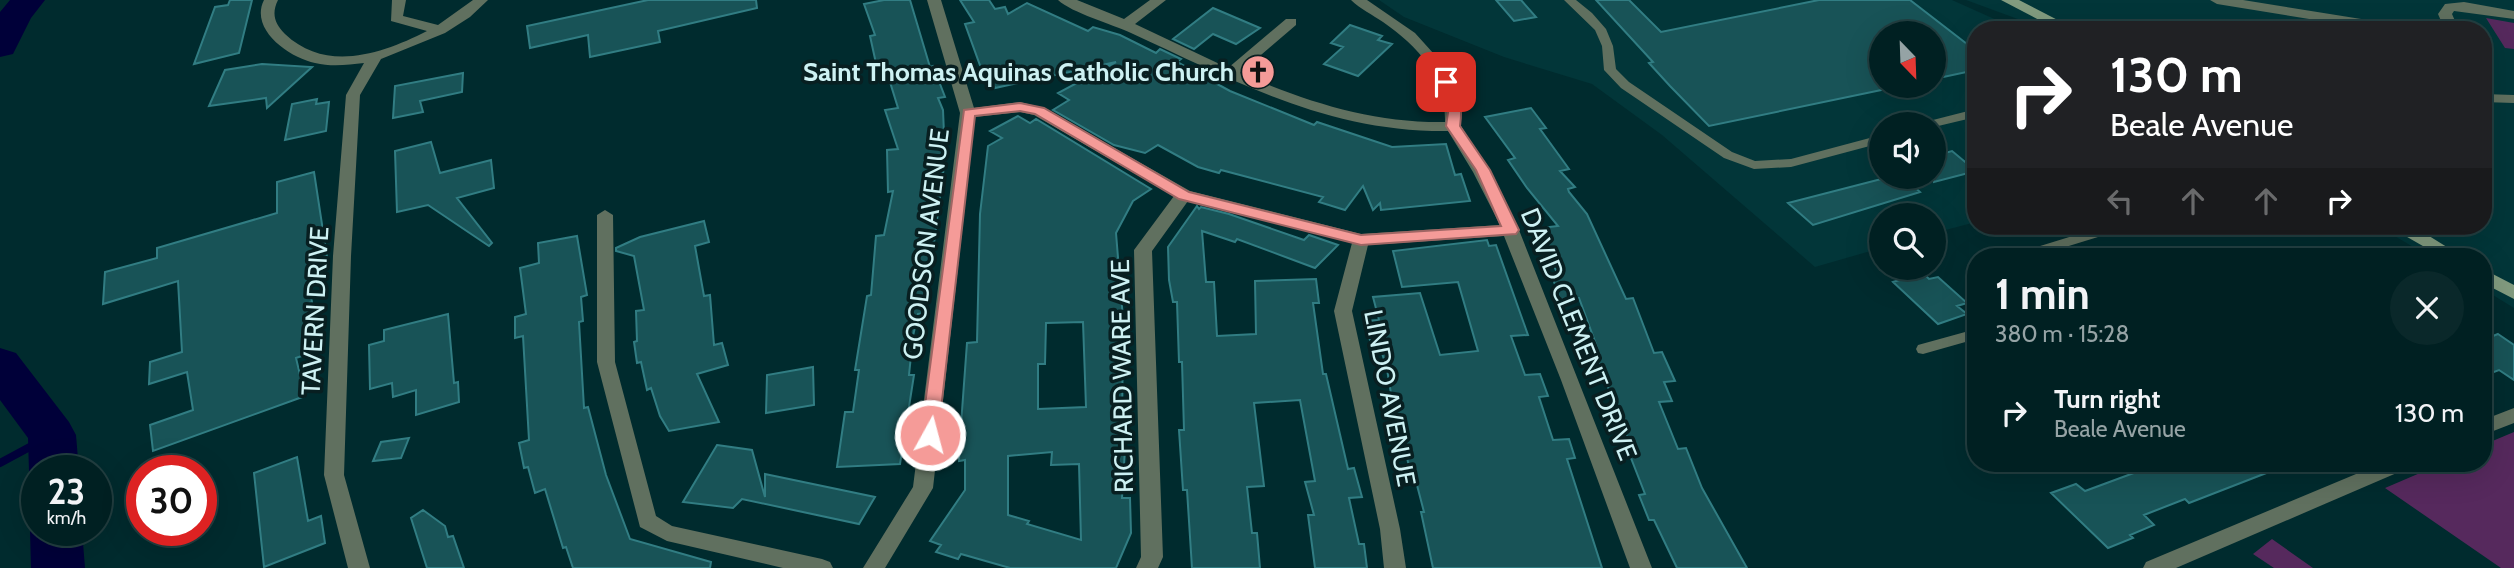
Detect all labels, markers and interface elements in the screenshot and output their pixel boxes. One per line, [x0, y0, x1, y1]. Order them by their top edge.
north arrow [1869, 21, 1946, 98]
map controls [1869, 21, 1946, 280]
text: 130 m [2110, 45, 2243, 104]
icon: right [1995, 49, 2086, 140]
pin [1416, 52, 1476, 112]
church icon: Saint Thomas Aquinas Catholic Church [1239, 53, 1277, 91]
place label: Saint Thomas Aquinas Catholic Church [803, 56, 1234, 88]
icon: arrive [1427, 63, 1465, 101]
text: Beale Avenue [2110, 105, 2293, 144]
button: sound [1869, 112, 1946, 189]
street label: GOODSON AVENUE [896, 127, 956, 361]
icon: left [2101, 182, 2139, 220]
icon: ahead [2174, 182, 2212, 220]
icon: ahead [2247, 182, 2285, 220]
icon: right [2320, 182, 2358, 220]
street label: DAVID CLEMENT DRIVE [1514, 203, 1644, 465]
button: search [1869, 203, 1946, 280]
street label: TAVERN DRIVE [295, 226, 335, 396]
street label: RICHARD WARE AVE [1104, 259, 1140, 493]
text: 1 min [1995, 268, 2090, 320]
button: close [2390, 271, 2464, 345]
street label: LINDO AVENUE [1357, 307, 1423, 489]
text: 380 m · 15:28 [1995, 320, 2129, 348]
text: Turn right [2054, 383, 2160, 415]
icon: right [1995, 394, 2033, 432]
text: 130 m [2395, 397, 2464, 429]
position arrow [893, 398, 967, 472]
text: Beale Avenue [2054, 415, 2186, 443]
speed limit sign: 30 [126, 455, 217, 546]
text: 23 [48, 470, 85, 513]
text: km/h [47, 507, 86, 529]

